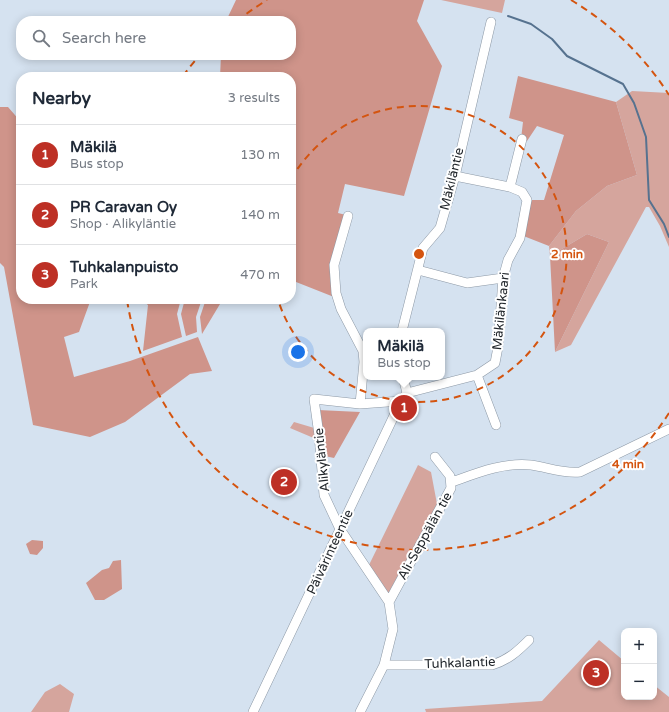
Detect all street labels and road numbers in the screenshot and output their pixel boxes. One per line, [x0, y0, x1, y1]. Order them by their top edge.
street label: Mäkiläntie [436, 146, 468, 212]
street label: Mäkilänkaari [489, 271, 513, 351]
street label: Alikyläntie [311, 427, 333, 493]
street label: Ali-Seppälän tie [394, 489, 456, 583]
street label: Päivärinteentie [303, 507, 357, 597]
street label: Tuhkalantie [424, 654, 496, 672]

